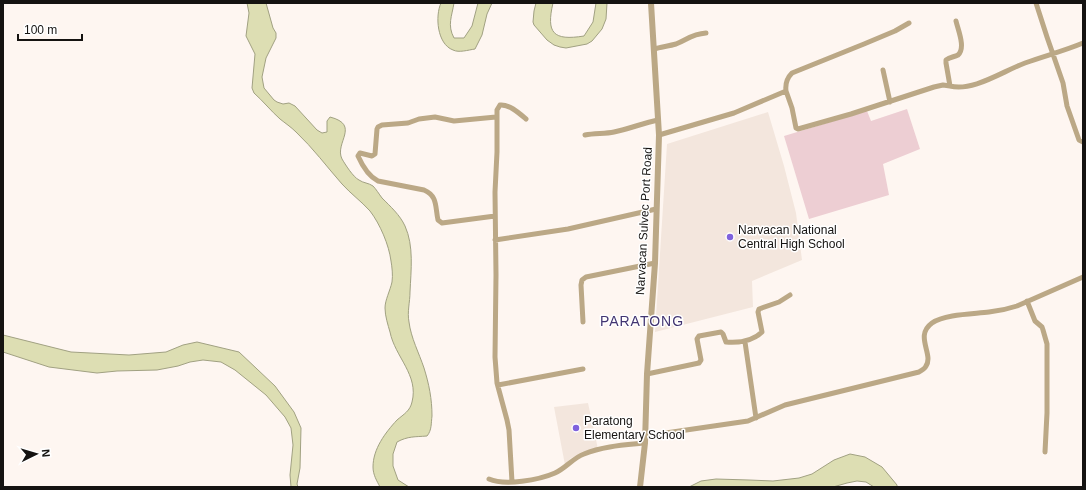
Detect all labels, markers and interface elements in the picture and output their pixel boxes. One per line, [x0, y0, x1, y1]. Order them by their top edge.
scale bar [18, 16, 82, 42]
text: 100 m [24, 23, 57, 37]
street label: Narvacan Sulvec Port Road [633, 147, 655, 295]
place label: Narvacan National Central High School [738, 223, 845, 251]
marker: Narvacan National Central High School [725, 232, 735, 242]
district label: PARATONG [600, 313, 684, 329]
place label: Paratong Elementary School [584, 414, 685, 442]
marker: Paratong Elementary School [571, 423, 581, 433]
north arrow [16, 434, 56, 474]
text: N [40, 449, 52, 458]

